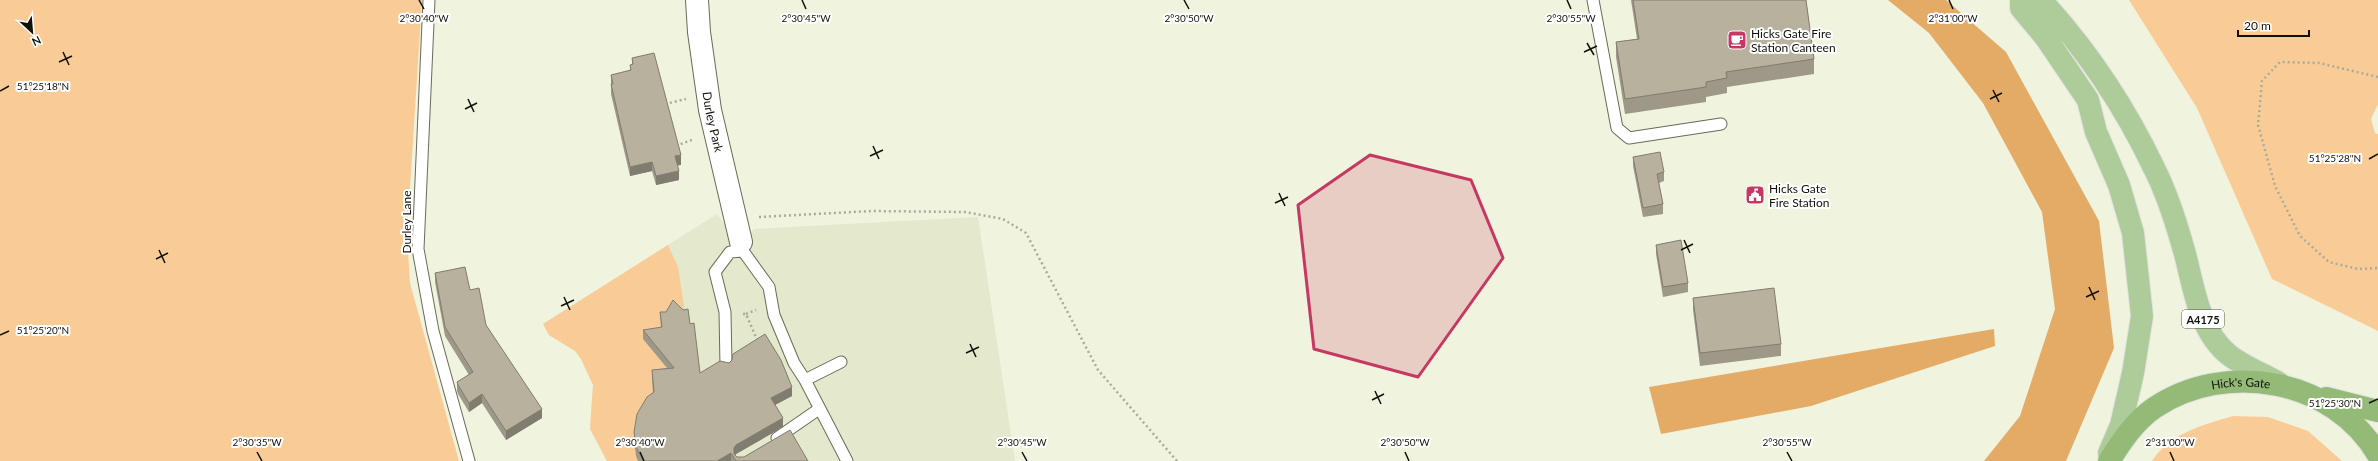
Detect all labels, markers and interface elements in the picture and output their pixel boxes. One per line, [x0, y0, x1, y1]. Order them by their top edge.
north arrow [12, 12, 52, 52]
text: 2°30'40"W [399, 12, 449, 24]
text: 2°30'45"W [781, 12, 831, 24]
text: 2°30'50"W [1164, 12, 1214, 24]
text: 2°30'55"W [1546, 12, 1596, 24]
text: 2°31'00"W [1928, 12, 1978, 24]
scale bar [2238, 12, 2309, 38]
text: 20 m [2244, 18, 2271, 33]
place label: Hicks Gate Fire Station Canteen [1751, 26, 1836, 55]
cafe icon: Hicks Gate Fire Station Canteen [1726, 29, 1748, 51]
text: N [30, 34, 43, 49]
text: 51°25'18"N [17, 80, 69, 92]
street label: Durley Park [700, 91, 727, 154]
text: 51°25'28"N [2309, 152, 2361, 164]
place label: Hicks Gate Fire Station [1769, 181, 1830, 210]
public building icon: Hicks Gate Fire Station [1744, 184, 1766, 206]
street label: Durley Lane [399, 190, 414, 254]
road number: A4175 [2182, 310, 2224, 328]
text: 51°25'20"N [17, 324, 69, 336]
street label: Hick's Gate [2210, 374, 2272, 392]
text: 51°25'30"N [2309, 397, 2361, 409]
text: 2°30'35"W [232, 436, 282, 448]
text: 2°30'40"W [615, 436, 665, 448]
text: 2°30'45"W [997, 436, 1047, 448]
text: 2°30'50"W [1380, 436, 1430, 448]
text: 2°30'55"W [1762, 436, 1812, 448]
text: 2°31'00"W [2145, 436, 2195, 448]

